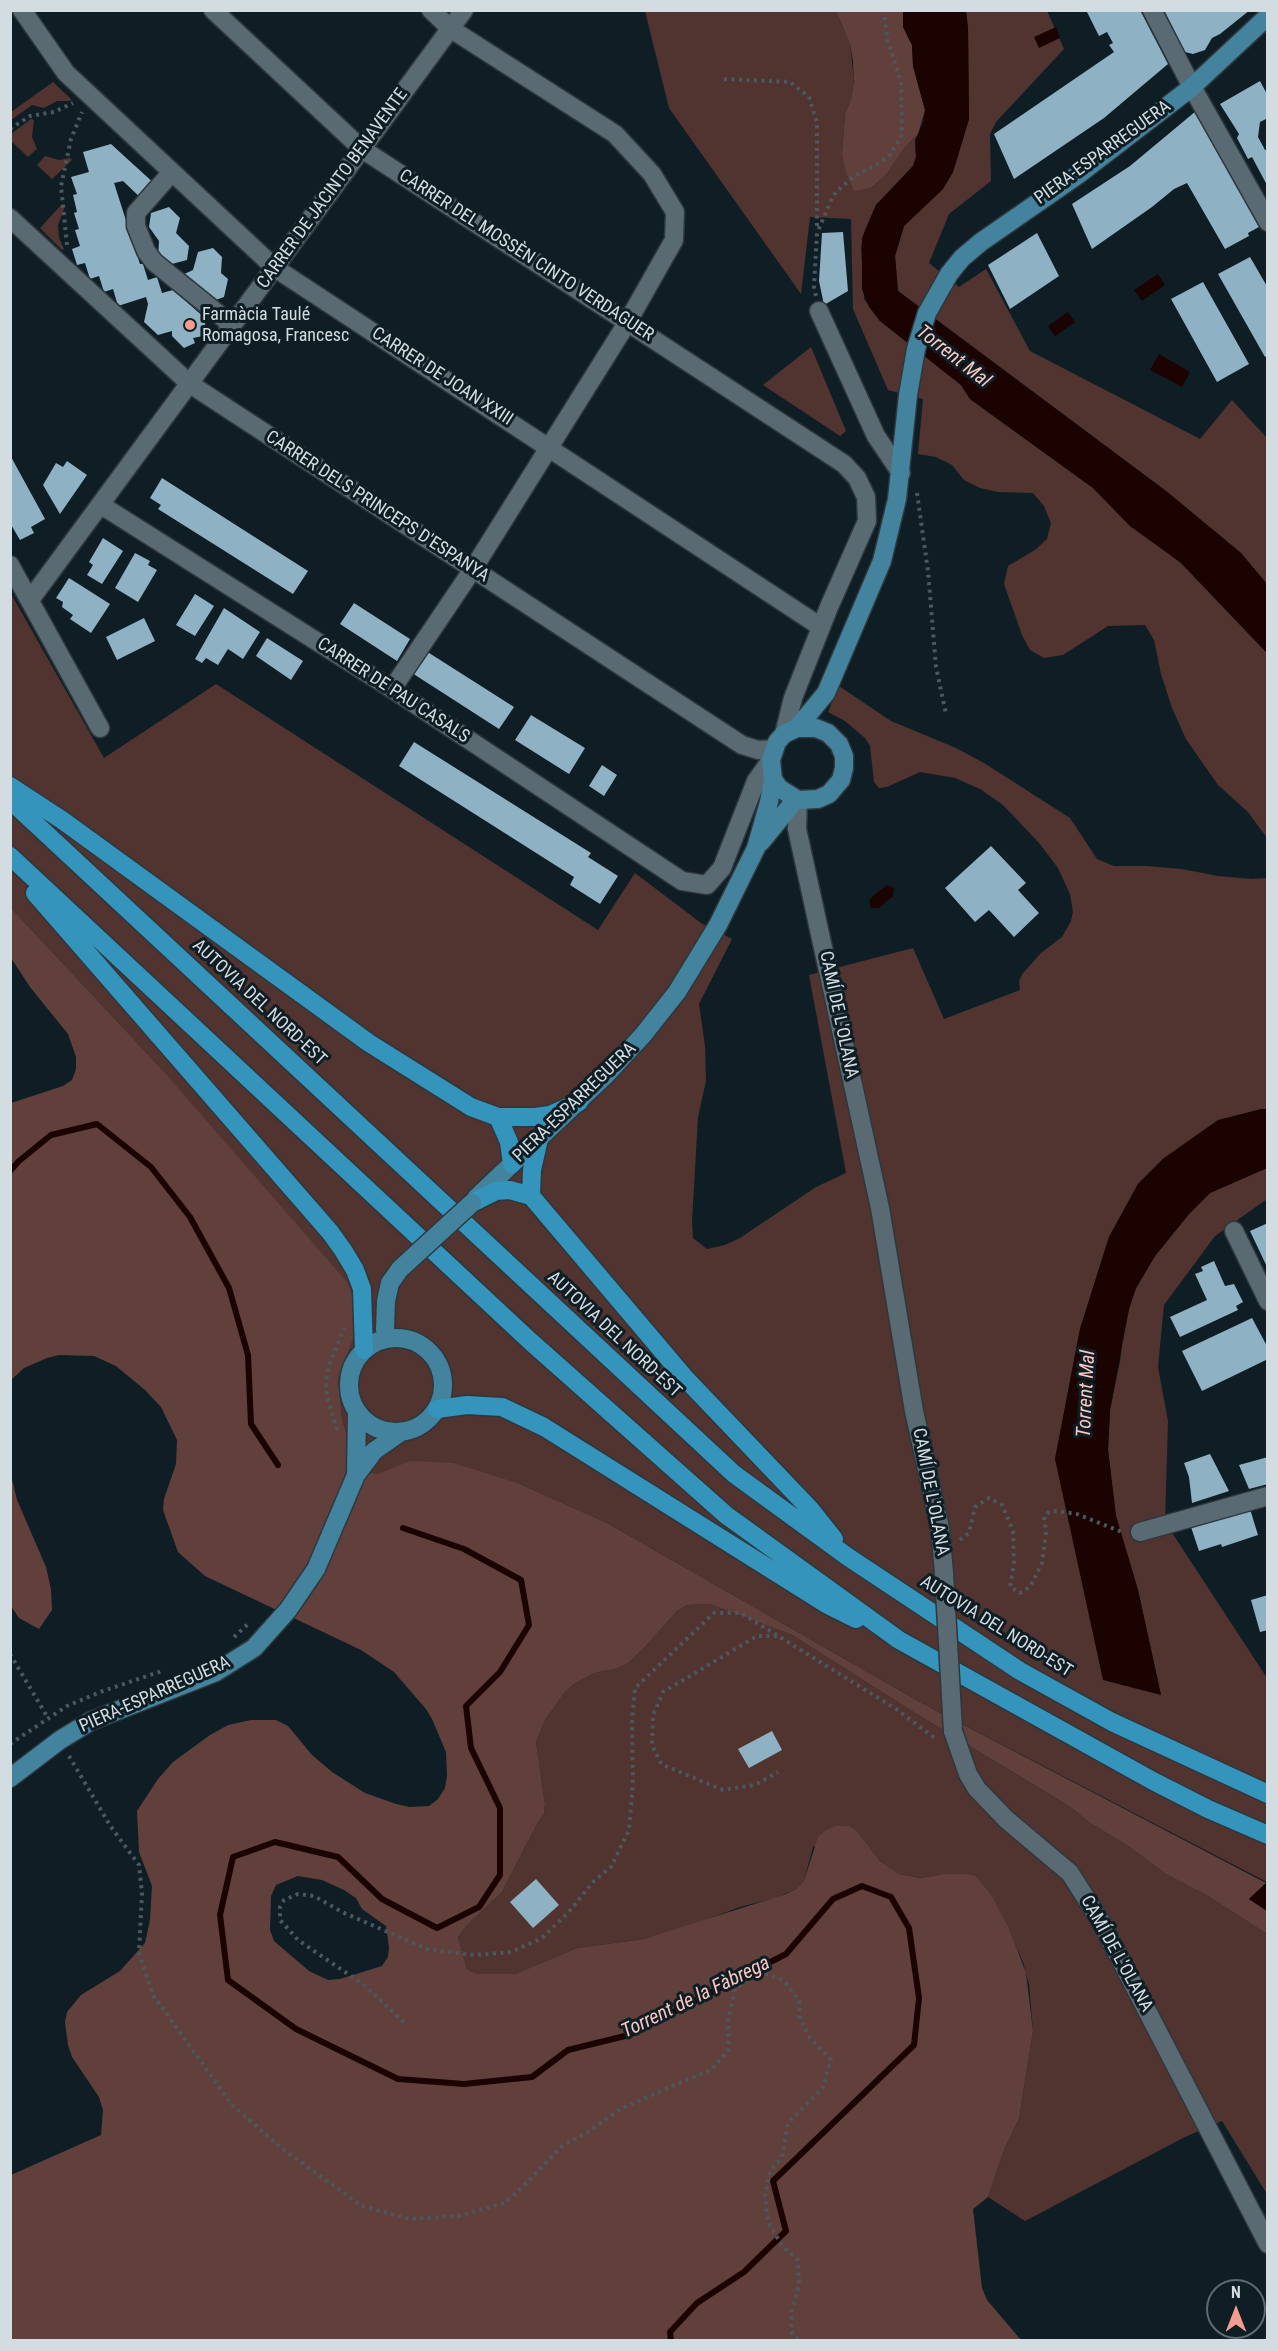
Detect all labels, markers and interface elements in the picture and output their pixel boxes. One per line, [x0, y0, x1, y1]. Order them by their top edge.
street label: CARRER DE JACINTO BENAVENTE [253, 85, 413, 293]
street label: PIERA-ESPARREGUERA [1031, 96, 1175, 210]
street label: CARRER DEL MOSSÈN CINTO VERDAGUER [395, 165, 657, 347]
place label: Farmàcia Taulé Romagosa, Francesc [202, 304, 349, 346]
marker: Farmàcia Taulé Romagosa, Francesc [183, 318, 197, 332]
water label: Torrent Mal [911, 321, 995, 393]
street label: CARRER DE JOAN XXIII [367, 323, 517, 431]
street label: CARRER DELS PRINCEPS D'ESPANYA [261, 427, 493, 587]
street label: CARRER DE PAU CASALS [313, 634, 473, 748]
street label: AUTOVIA DEL NORD-EST [188, 935, 330, 1071]
street label: CAMÍ DE L'OLANA [814, 949, 862, 1081]
street label: PIERA-ESPARREGUERA [509, 1039, 641, 1167]
street label: AUTOVIA DEL NORD-EST [543, 1267, 685, 1403]
water label: Torrent Mal [1073, 1350, 1101, 1438]
street label: CAMÍ DE L'OLANA [907, 1426, 953, 1558]
street label: AUTOVIA DEL NORD-EST [916, 1571, 1076, 1683]
street label: PIERA-ESPARREGUERA [76, 1652, 234, 1738]
street label: CAMÍ DE L'OLANA [1075, 1892, 1157, 2016]
water label: Torrent de la Fàbrega [618, 1952, 774, 2044]
north arrow [1206, 2279, 1266, 2339]
text: N [1231, 2283, 1241, 2302]

